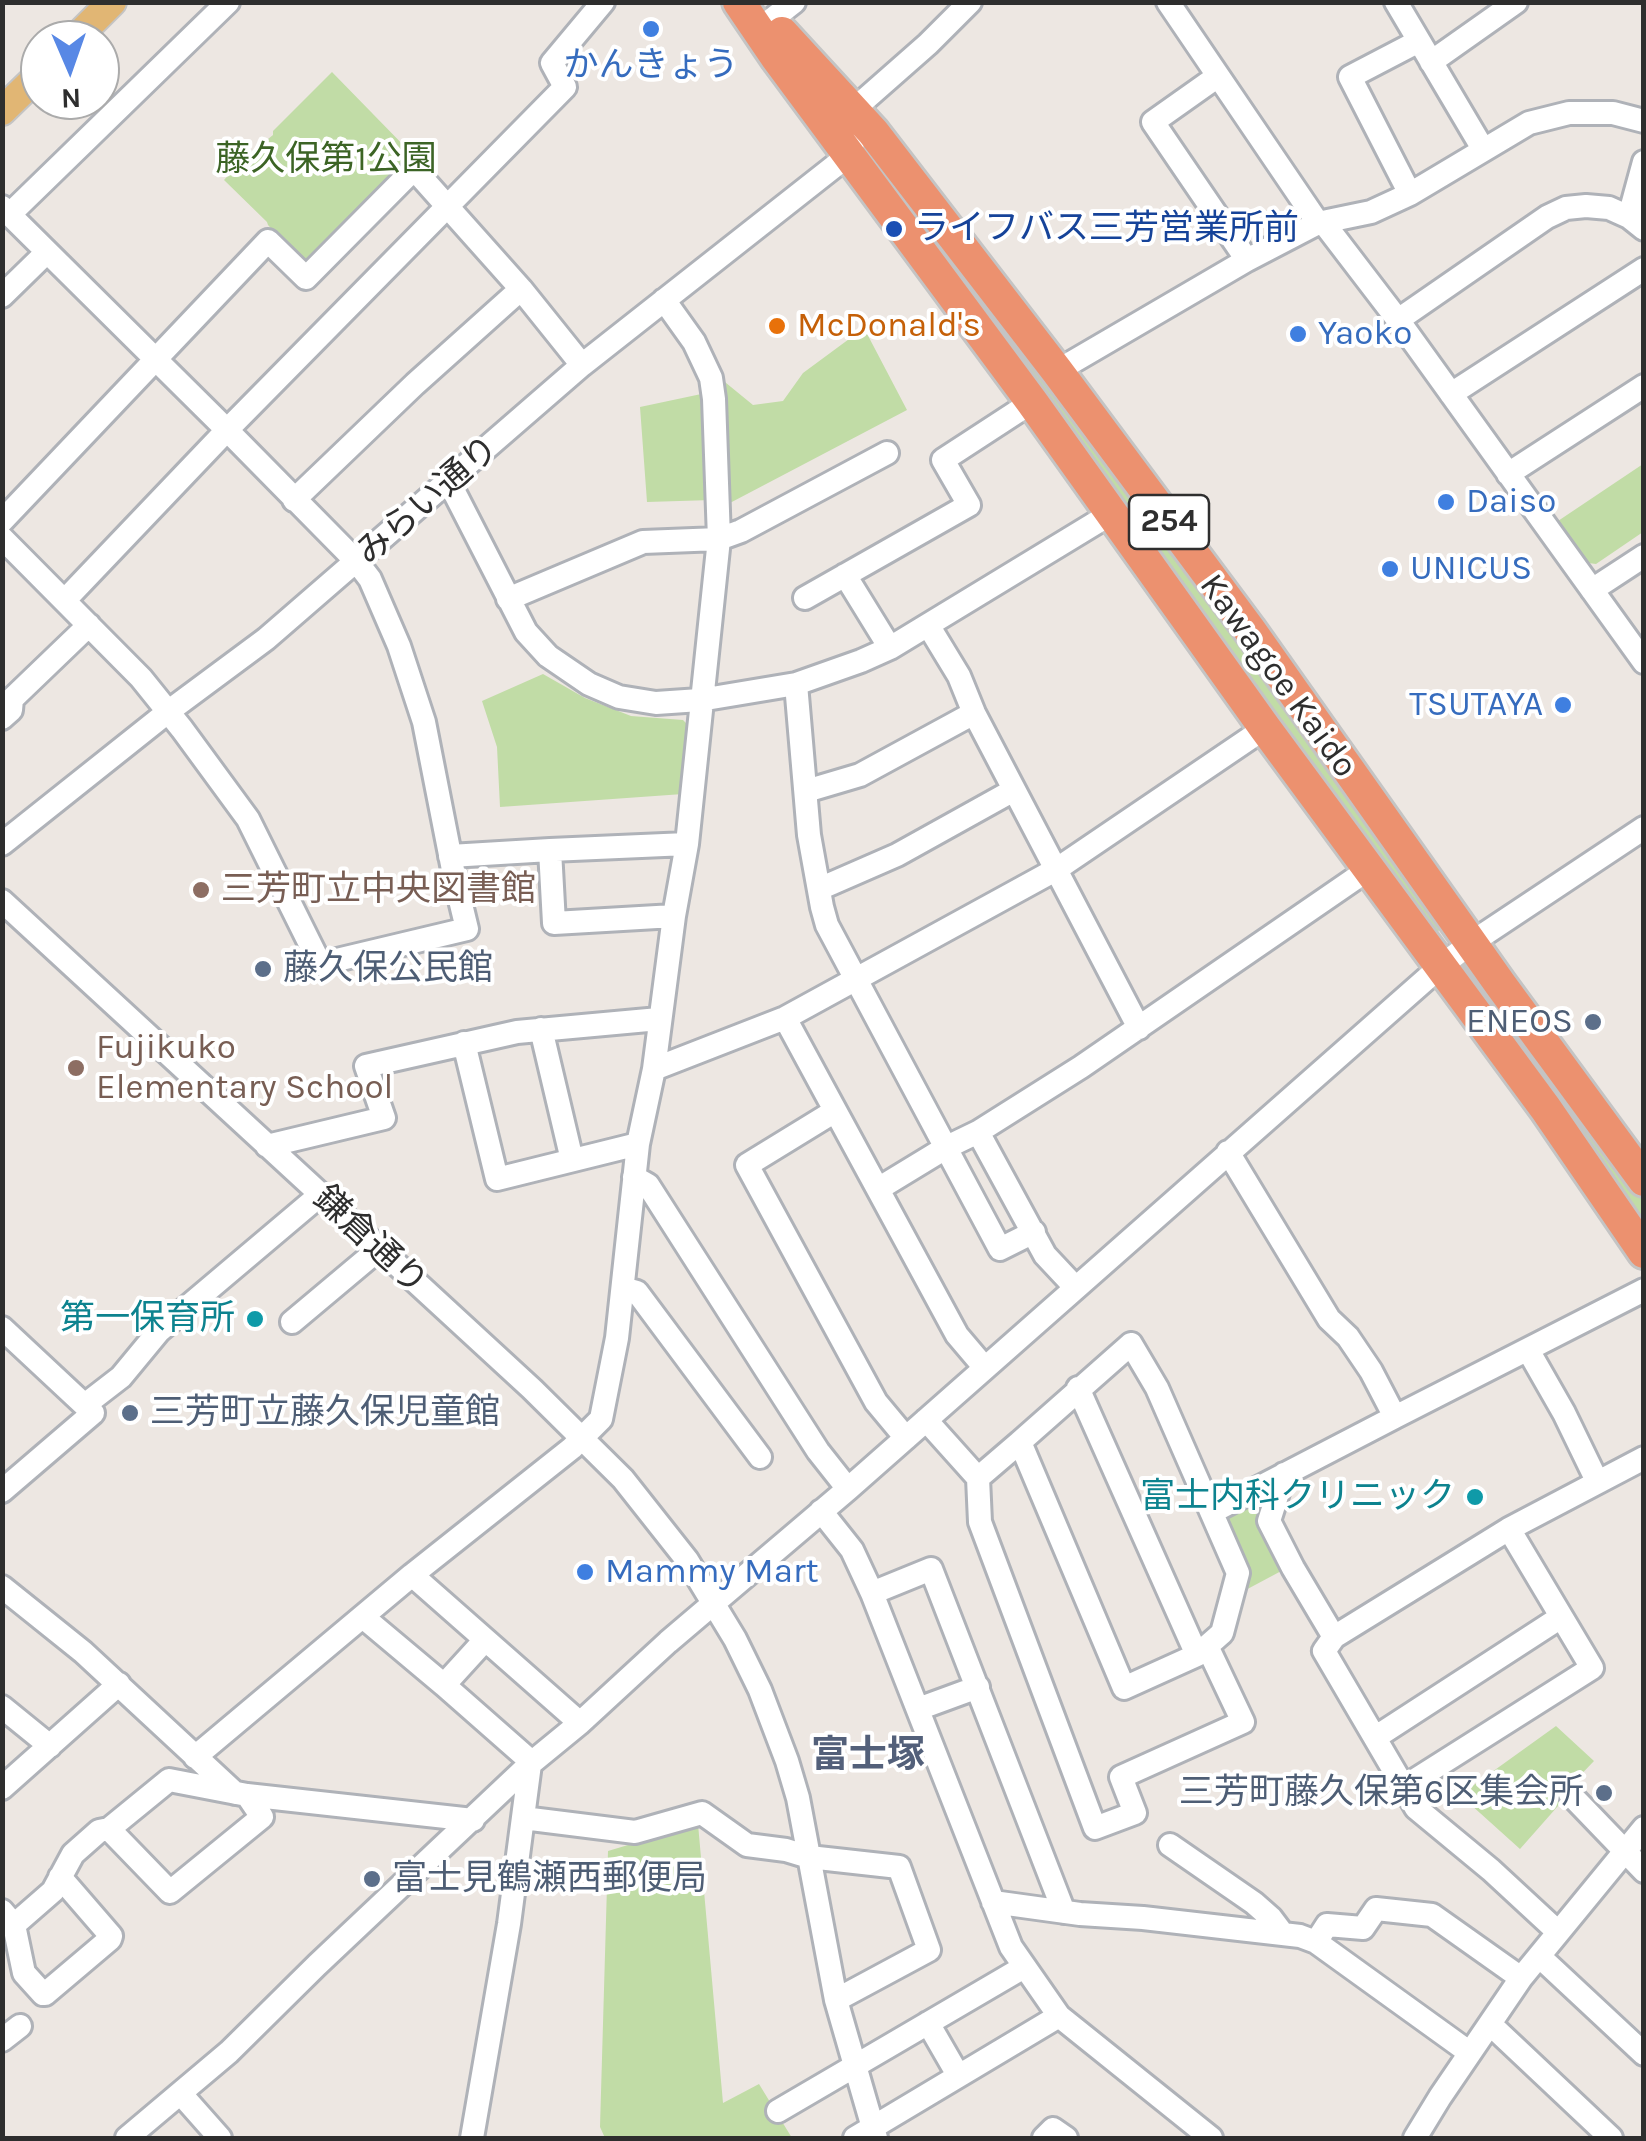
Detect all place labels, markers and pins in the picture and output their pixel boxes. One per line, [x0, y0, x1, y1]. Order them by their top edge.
marker: かんきょう [640, 18, 662, 40]
place label: かんきょう [564, 45, 738, 87]
place label: ライフバス三芳営業所前 [914, 208, 1299, 250]
marker: ライフバス三芳営業所前 [883, 218, 905, 240]
place label: McDonald's [797, 305, 981, 347]
place label: Yaoko [1318, 313, 1412, 355]
marker: McDonald's [766, 315, 788, 337]
marker: Yaoko [1287, 323, 1309, 345]
place label: Daiso [1466, 481, 1556, 523]
marker: Daiso [1435, 491, 1457, 513]
place label: UNICUS [1410, 548, 1532, 590]
marker: UNICUS [1379, 558, 1401, 580]
place label: TSUTAYA [1409, 684, 1543, 726]
marker: TSUTAYA [1552, 694, 1574, 716]
place label: 三芳町立中央図書館 [221, 869, 536, 911]
marker: 三芳町立中央図書館 [190, 879, 212, 901]
place label: 藤久保公民館 [283, 948, 493, 990]
marker: 藤久保公民館 [252, 958, 274, 980]
place label: ENEOS [1466, 1001, 1573, 1043]
marker: ENEOS [1582, 1011, 1604, 1033]
place label: Fujikuko Elementary School [96, 1027, 393, 1109]
marker: Fujikuko Elementary School [65, 1057, 87, 1079]
place label: 第一保育所 [60, 1298, 235, 1340]
marker: 第一保育所 [244, 1308, 266, 1330]
place label: 三芳町立藤久保児童館 [150, 1392, 500, 1434]
marker: 三芳町立藤久保児童館 [119, 1402, 141, 1424]
place label: 富士内科クリニック [1140, 1476, 1455, 1518]
marker: 富士内科クリニック [1464, 1486, 1486, 1508]
place label: Mammy Mart [605, 1551, 819, 1593]
marker: Mammy Mart [574, 1561, 596, 1583]
place label: 三芳町藤久保第6区集会所 [1179, 1772, 1584, 1814]
marker: 三芳町藤久保第6区集会所 [1593, 1782, 1615, 1804]
place label: 富士見鶴瀬西郵便局 [392, 1858, 707, 1900]
marker: 富士見鶴瀬西郵便局 [361, 1868, 383, 1890]

